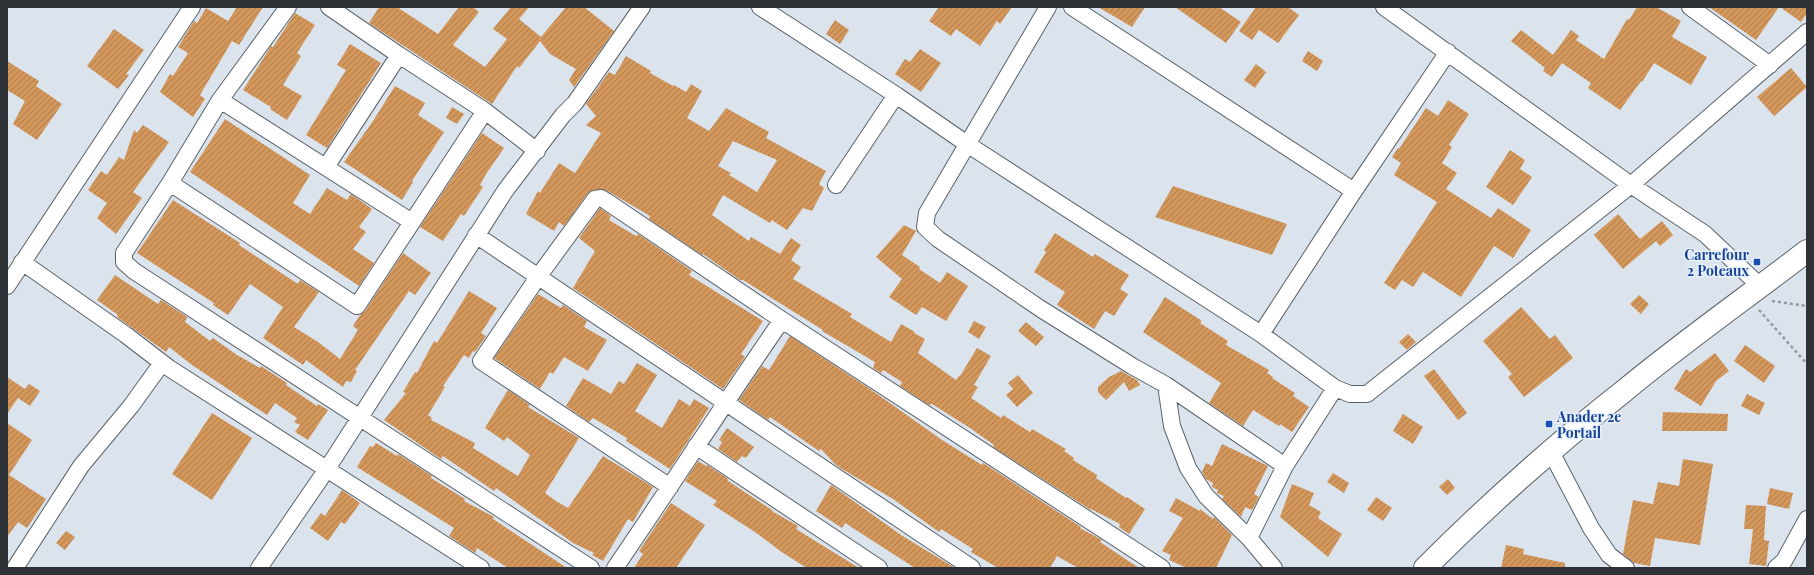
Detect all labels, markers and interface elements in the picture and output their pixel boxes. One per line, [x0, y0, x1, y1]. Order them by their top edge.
place label: Carrefour 2 Poteaux [1684, 245, 1749, 280]
marker: Carrefour 2 Poteaux [1752, 257, 1762, 267]
place label: Anader 2e Portail [1556, 407, 1621, 442]
marker: Anader 2e Portail [1544, 419, 1554, 429]

